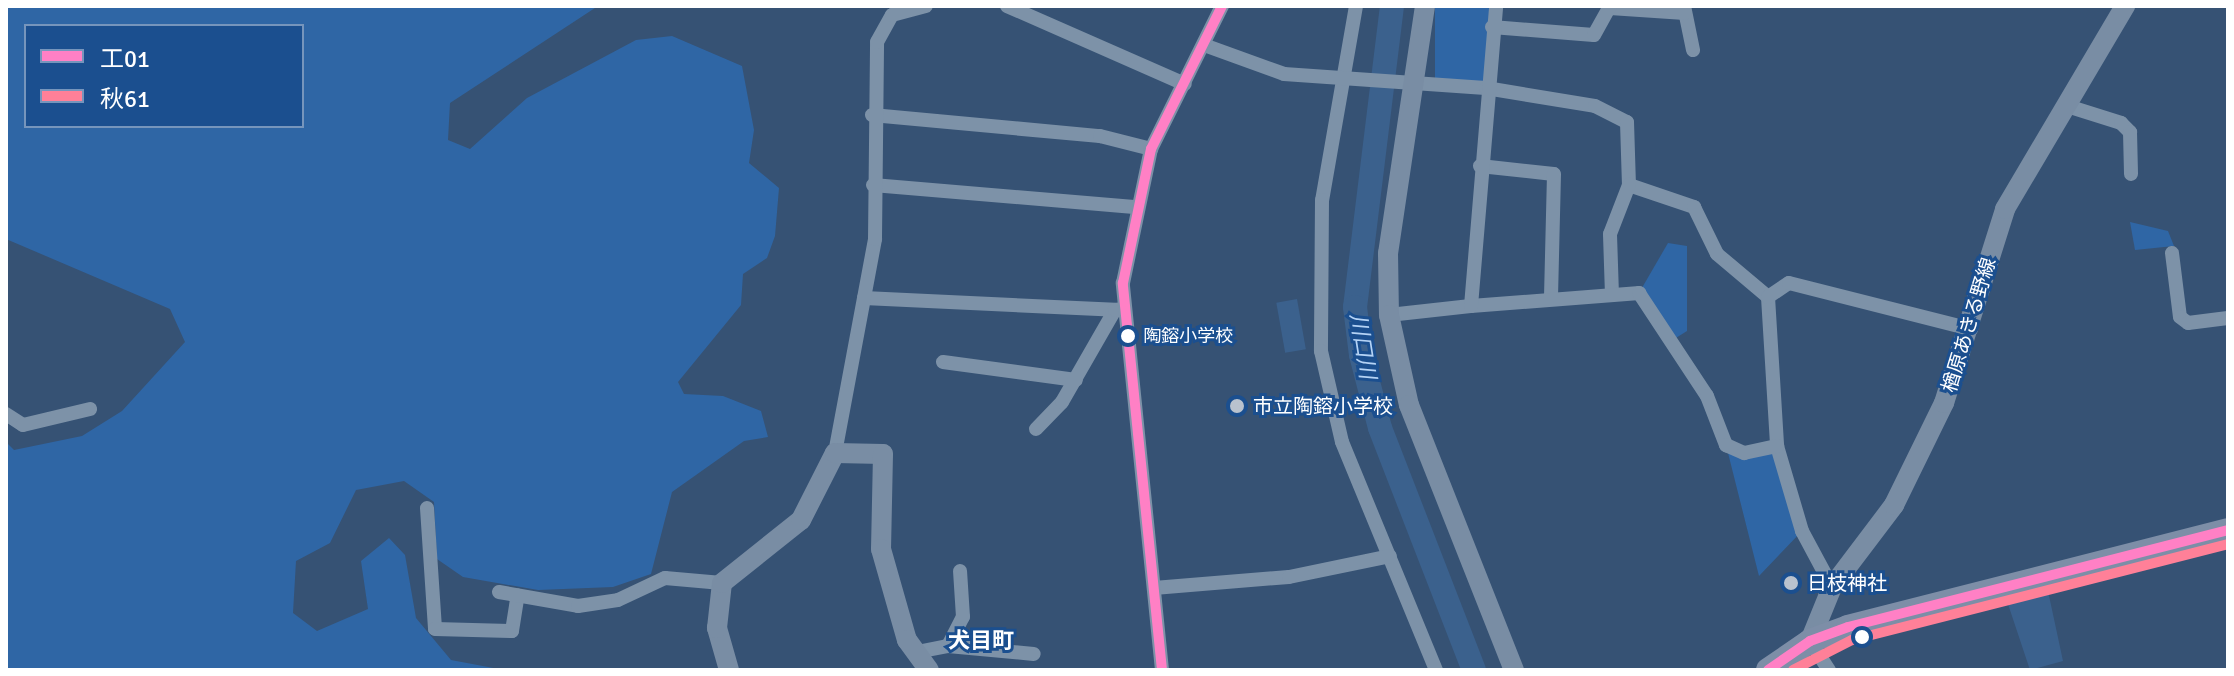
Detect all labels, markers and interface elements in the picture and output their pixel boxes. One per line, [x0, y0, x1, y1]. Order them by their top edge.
legend [24, 24, 304, 128]
text: 工01 [100, 44, 150, 74]
text: 秋61 [100, 84, 150, 114]
street label: 楢原あきる野線 [1937, 255, 2001, 395]
water label: 川口川 [1345, 311, 1381, 381]
place label: 陶鎔小学校 [1143, 325, 1233, 347]
marker: 陶鎔小学校 [1120, 328, 1136, 344]
place label: 市立陶鎔小学校 [1253, 394, 1393, 418]
marker: 市立陶鎔小学校 [1228, 397, 1246, 415]
place label: 日枝神社 [1807, 571, 1887, 595]
marker: 日枝神社 [1782, 574, 1800, 592]
district label: 犬目町 [948, 628, 1014, 654]
unlabelled marker [1854, 629, 1870, 645]

